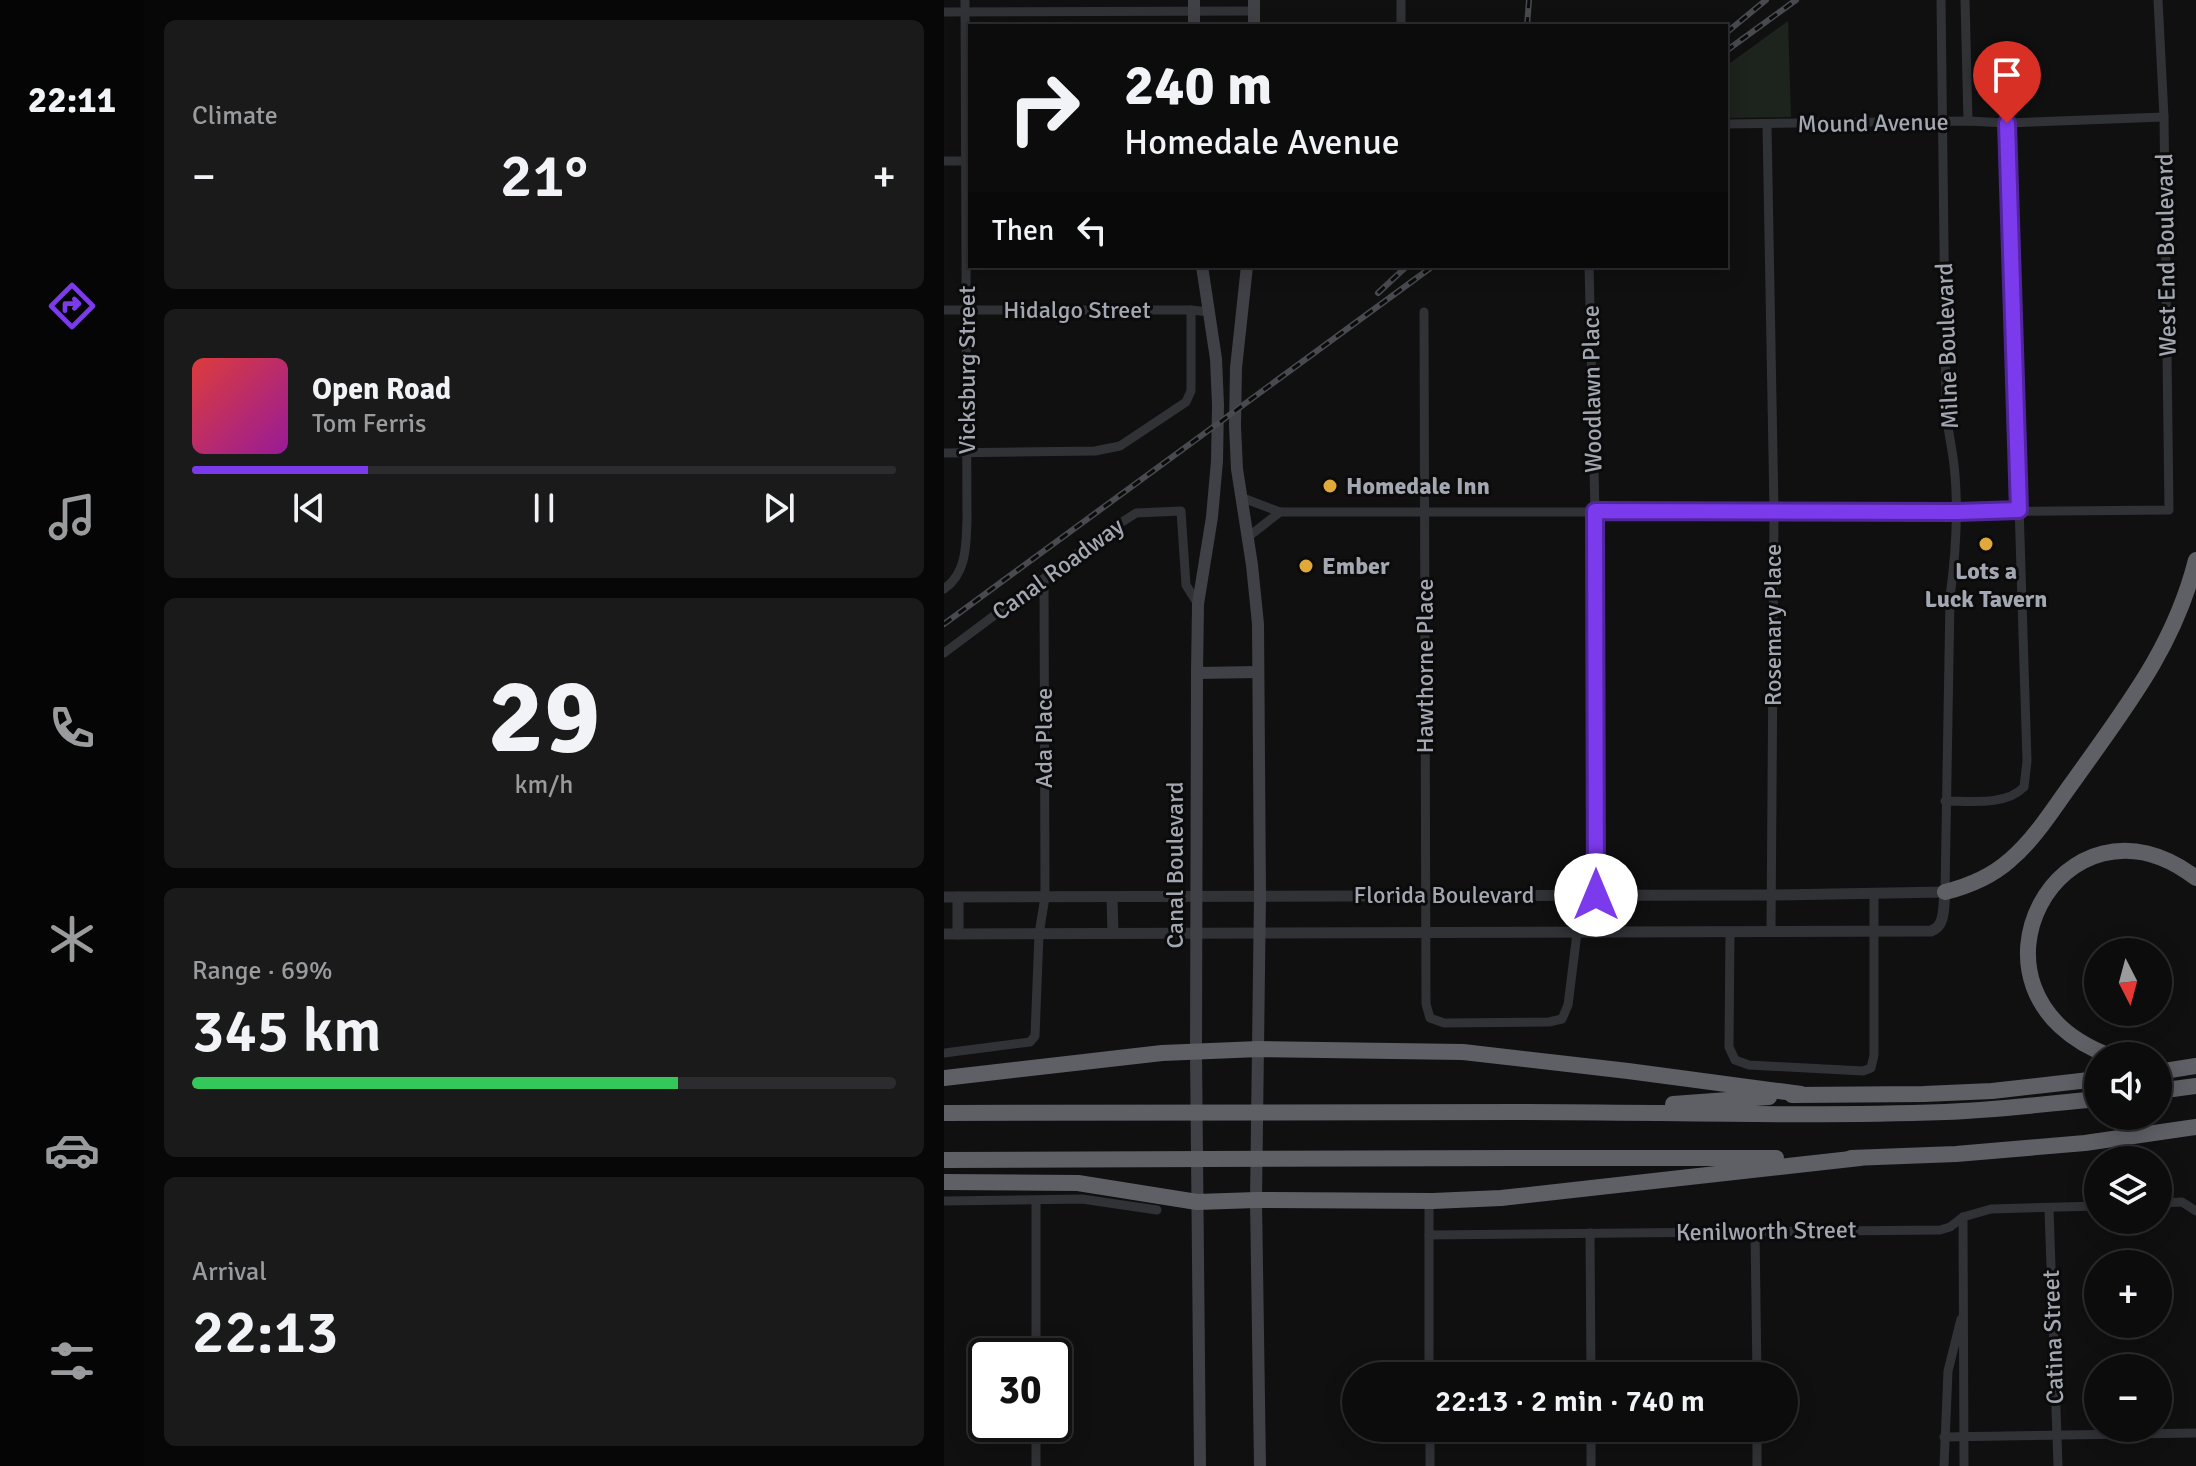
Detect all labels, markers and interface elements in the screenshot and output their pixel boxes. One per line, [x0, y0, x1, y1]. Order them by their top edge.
pin [1973, 41, 2041, 123]
text: 240 m [1124, 51, 1272, 120]
icon: arrive [1985, 53, 2029, 97]
icon: right [992, 56, 1096, 160]
text: 22:11 [28, 78, 116, 123]
text: Climate [192, 100, 278, 132]
street label: Mound Avenue [1797, 107, 1949, 139]
text: Homedale Avenue [1124, 120, 1400, 165]
text: 21° [500, 140, 588, 214]
text: − [192, 150, 216, 204]
text: + [872, 150, 896, 204]
street label: West End Boulevard [2149, 153, 2183, 357]
icon: left [1070, 208, 1114, 252]
text: Then [992, 212, 1054, 249]
street label: Milne Boulevard [1929, 262, 1965, 430]
icon: directions [44, 278, 100, 334]
street label: Vicksburg Street [952, 285, 982, 455]
street label: Hidalgo Street [1003, 295, 1151, 325]
street label: Woodlawn Place [1576, 305, 1608, 473]
text: Open Road [312, 371, 451, 408]
text: Tom Ferris [312, 408, 426, 440]
place label: Homedale Inn [1346, 471, 1490, 501]
marker: Homedale Inn [1321, 477, 1339, 495]
icon: previous [287, 486, 331, 530]
icon: pause [522, 486, 566, 530]
icon: next [757, 486, 801, 530]
icon: music [44, 489, 100, 545]
street label: Canal Roadway [986, 511, 1130, 627]
marker: Lots a Luck Tavern [1977, 535, 1995, 553]
street label: Rosemary Place [1758, 544, 1788, 706]
place label: Ember [1322, 551, 1390, 581]
place label: Lots a Luck Tavern [1925, 556, 2047, 614]
marker: Ember [1297, 557, 1315, 575]
street label: Hawthorne Place [1410, 579, 1440, 753]
text: 29 [488, 653, 600, 781]
street label: Ada Place [1029, 688, 1059, 788]
icon: phone [44, 700, 100, 756]
text: km/h [515, 769, 573, 801]
street label: Canal Boulevard [1160, 781, 1190, 949]
position arrow [1554, 853, 1638, 937]
street label: Florida Boulevard [1354, 880, 1534, 910]
icon: climate [44, 911, 100, 967]
north arrow [2084, 938, 2172, 1026]
map controls [2084, 938, 2172, 1442]
text: Range · 69% [192, 955, 333, 987]
text: 345 km [192, 995, 381, 1069]
button: sound [2084, 1042, 2172, 1130]
icon: car [44, 1122, 100, 1178]
button: layers [2084, 1146, 2172, 1234]
street label: Kenilworth Street [1676, 1214, 1856, 1248]
button: + [2084, 1250, 2172, 1338]
text: Arrival [192, 1256, 267, 1288]
street label: Catina Street [2036, 1269, 2070, 1405]
text: 22:13 [192, 1296, 339, 1370]
icon: filters [44, 1333, 100, 1389]
speed limit sign: 30 [968, 1338, 1072, 1442]
button: − [2084, 1354, 2172, 1442]
text: 22:13 · 2 min · 740 m [1435, 1383, 1705, 1420]

